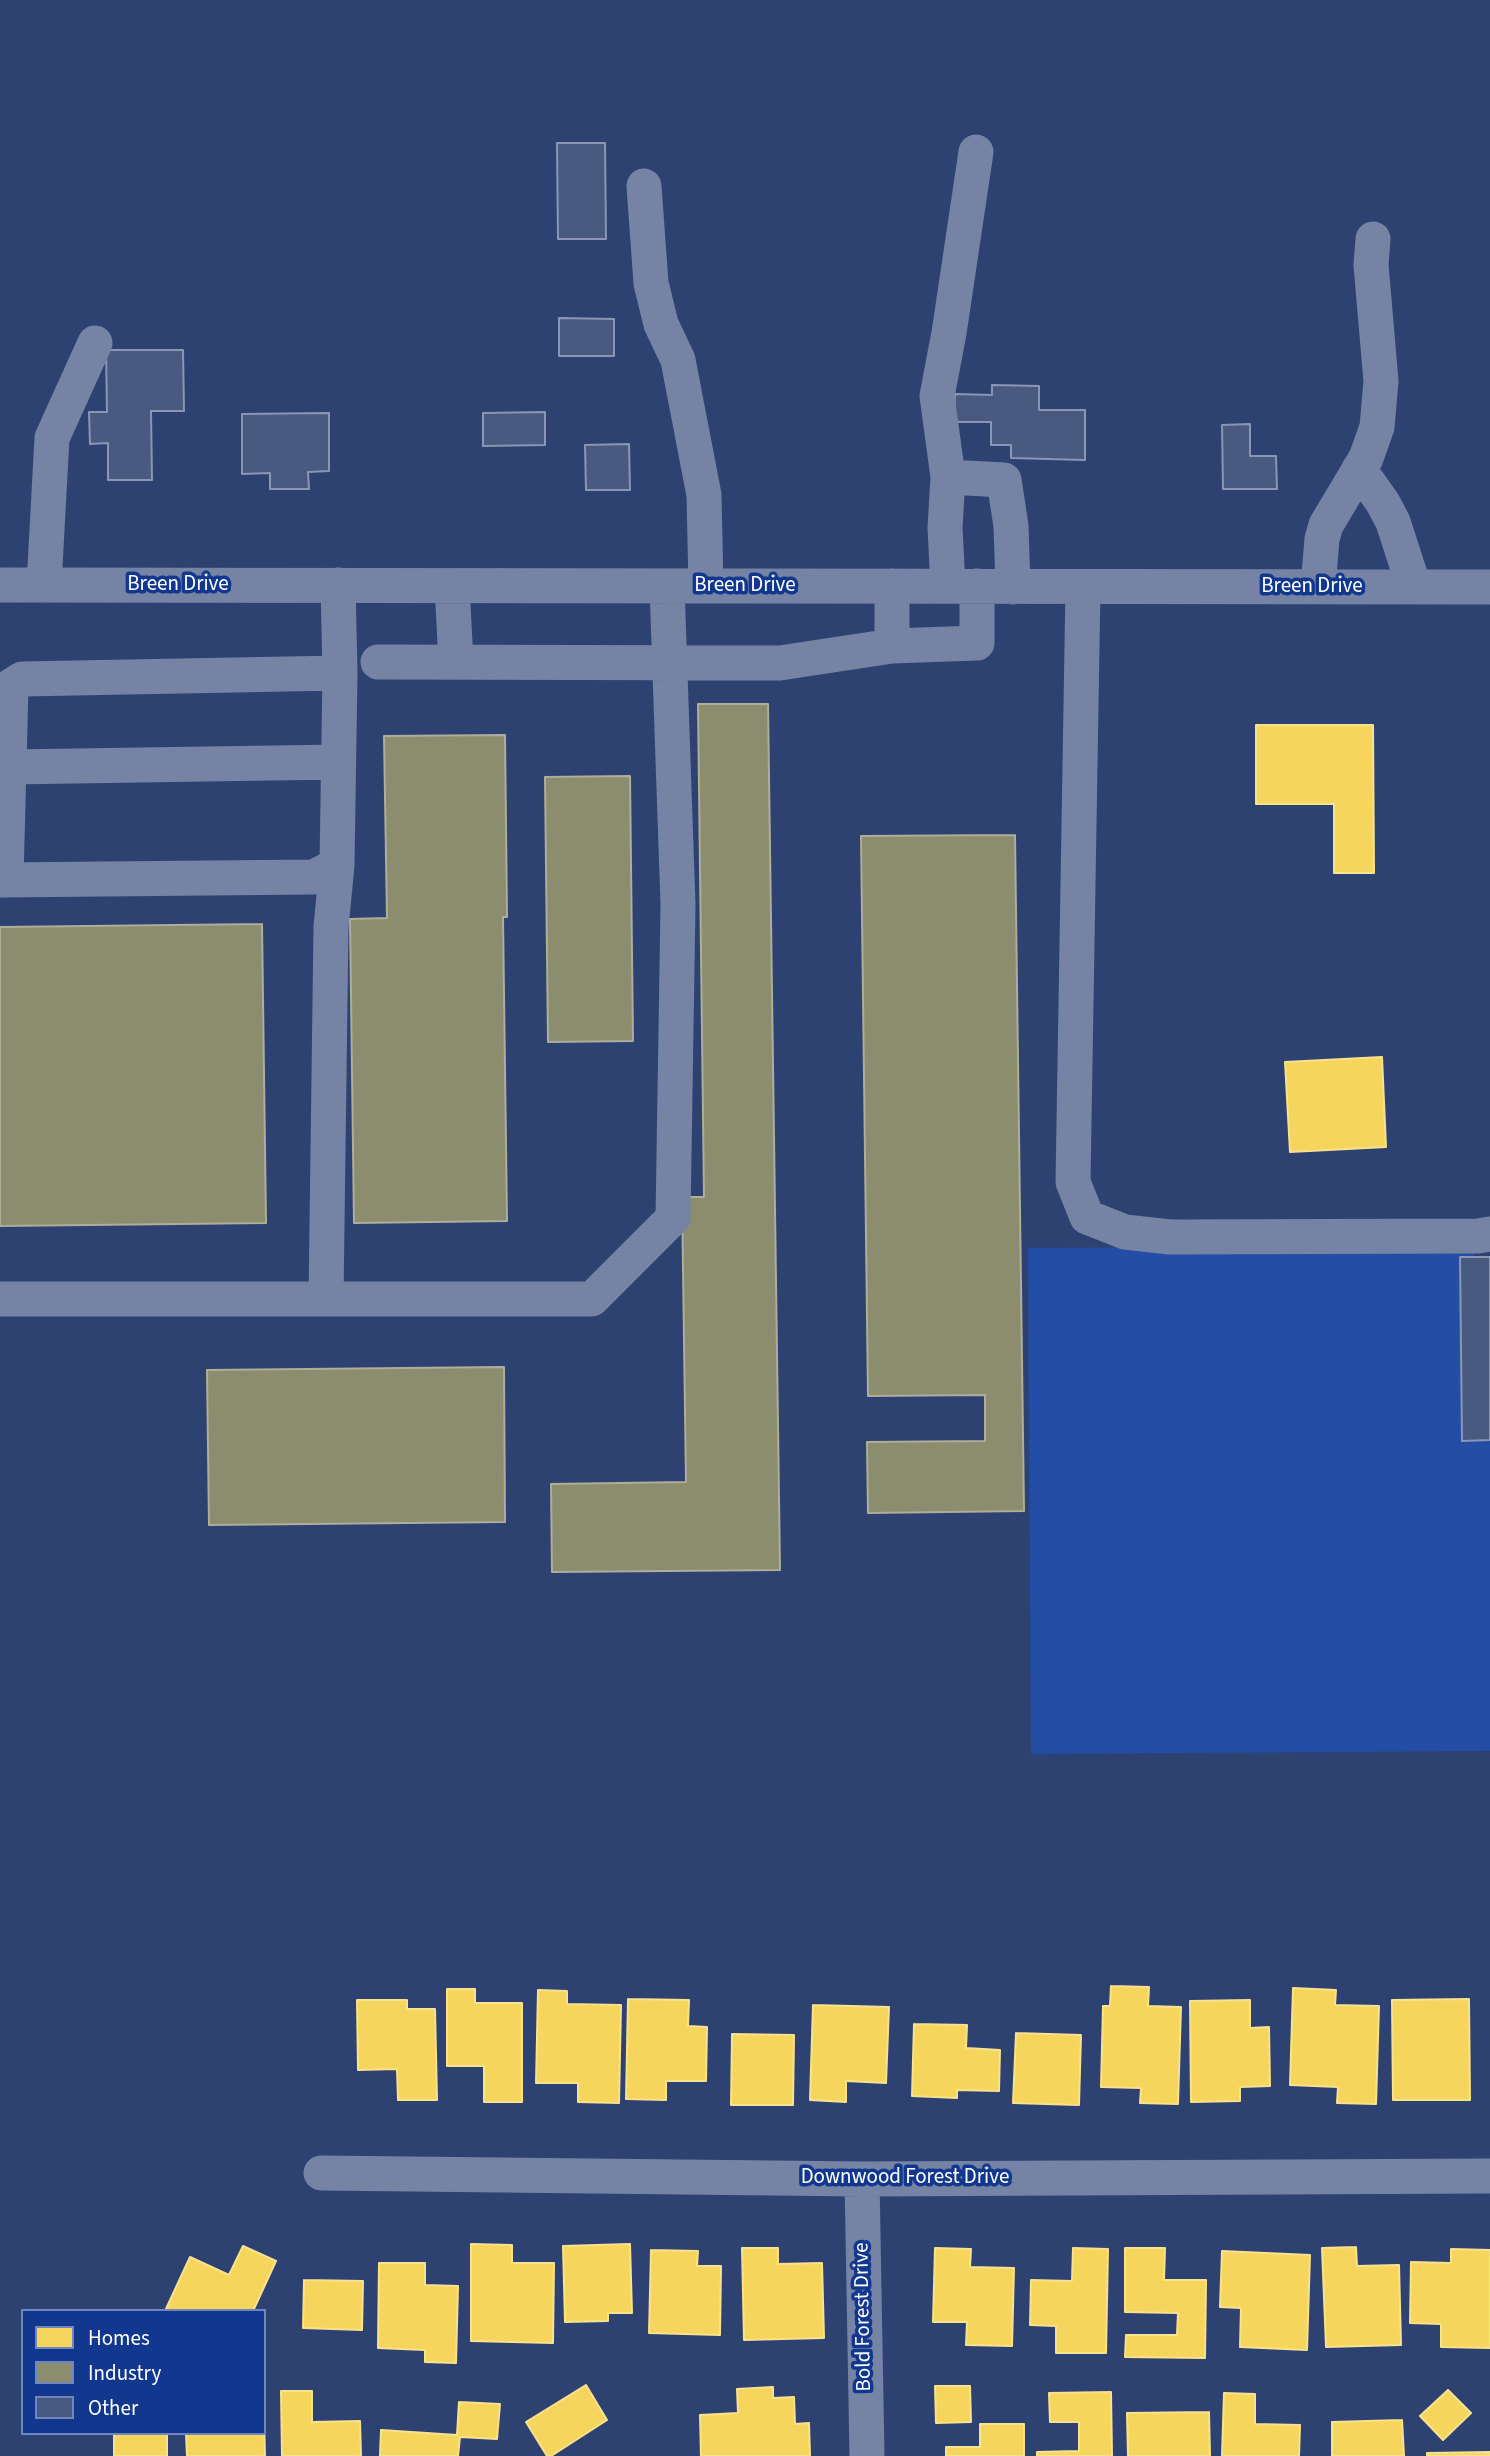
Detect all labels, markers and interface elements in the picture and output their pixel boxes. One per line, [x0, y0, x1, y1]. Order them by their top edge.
street label: Breen Drive [127, 572, 229, 598]
street label: Breen Drive [694, 573, 796, 599]
street label: Breen Drive [1261, 574, 1363, 600]
street label: Downwood Forest Drive [801, 2165, 1009, 2191]
street label: Bold Forest Drive [850, 2242, 878, 2392]
legend [21, 2309, 266, 2435]
text: Homes [88, 2323, 150, 2353]
text: Industry [88, 2358, 161, 2388]
text: Other [88, 2393, 138, 2423]

